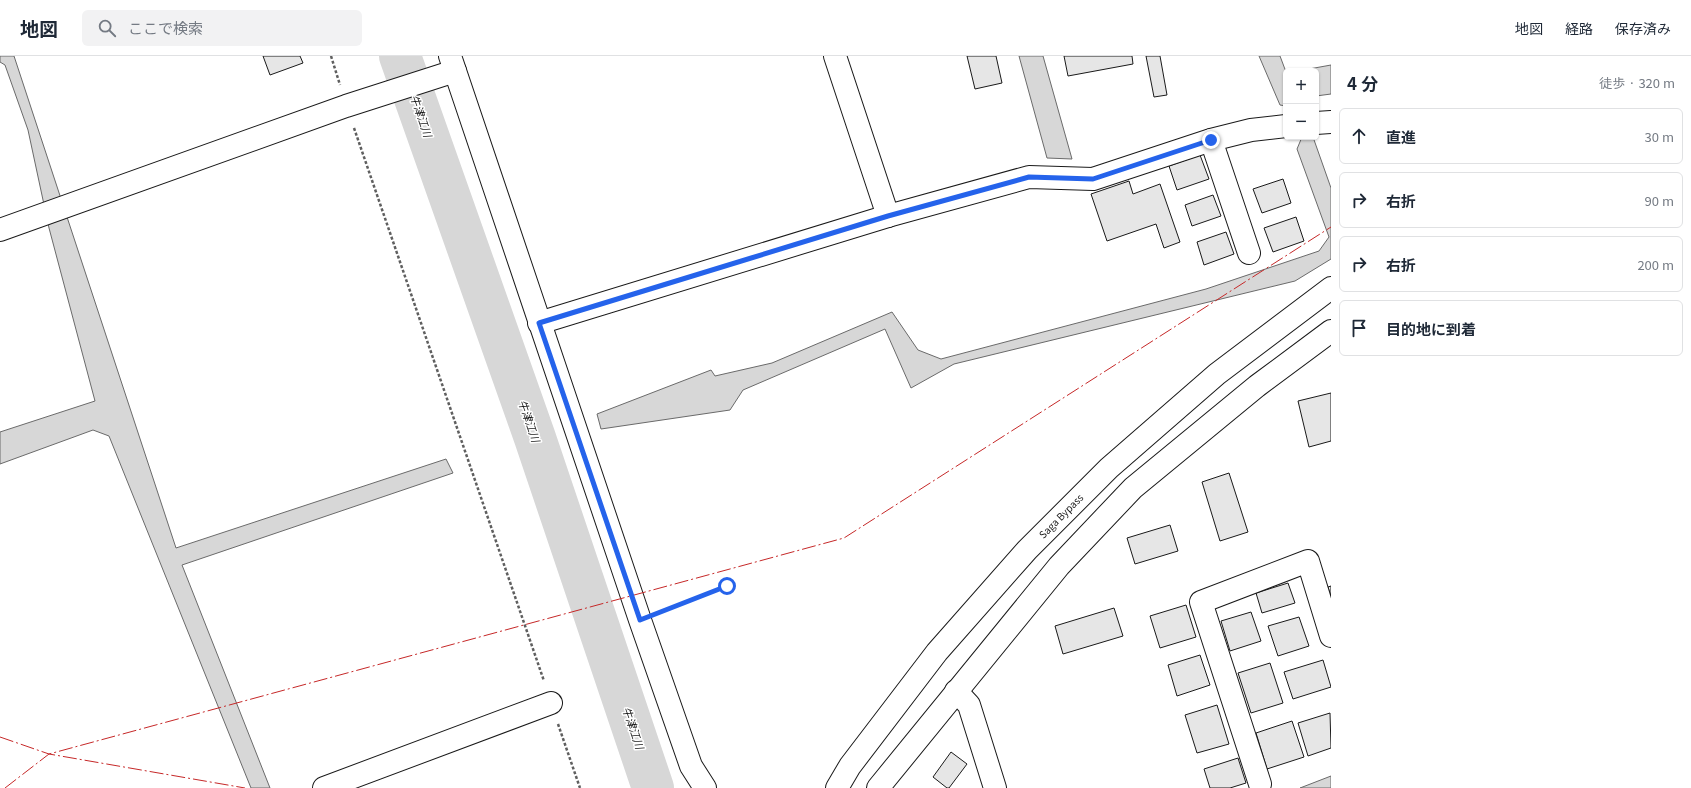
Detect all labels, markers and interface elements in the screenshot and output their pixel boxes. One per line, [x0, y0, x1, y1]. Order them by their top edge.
search box [82, 10, 362, 46]
text: 地図 [20, 14, 58, 41]
icon: search [96, 17, 118, 39]
text: ここで検索 [128, 17, 203, 38]
text: 地図 [1515, 18, 1543, 38]
text: 経路 [1565, 18, 1593, 38]
text: 保存済み [1615, 18, 1671, 38]
map controls [1283, 68, 1319, 140]
button: + [1283, 68, 1319, 104]
text: 4 分 [1347, 70, 1378, 95]
text: 徒歩 · 320 m [1599, 73, 1675, 92]
water label: 牛津江川 [407, 92, 437, 140]
button: − [1283, 104, 1319, 140]
icon: ahead [1348, 125, 1370, 147]
text: 直進 [1386, 126, 1416, 147]
text: 30 m [1645, 127, 1674, 146]
route end [1202, 131, 1220, 149]
icon: right [1348, 189, 1370, 211]
text: 右折 [1386, 190, 1416, 211]
text: 90 m [1645, 191, 1674, 210]
icon: right [1348, 253, 1370, 275]
text: 右折 [1386, 254, 1416, 275]
text: 200 m [1637, 255, 1674, 274]
icon: arrive [1348, 317, 1370, 339]
text: 目的地に到着 [1386, 318, 1476, 339]
water label: 牛津江川 [515, 397, 545, 445]
street label: Saga Bypass [1035, 490, 1087, 541]
route start [718, 577, 736, 595]
water label: 牛津江川 [619, 704, 649, 752]

